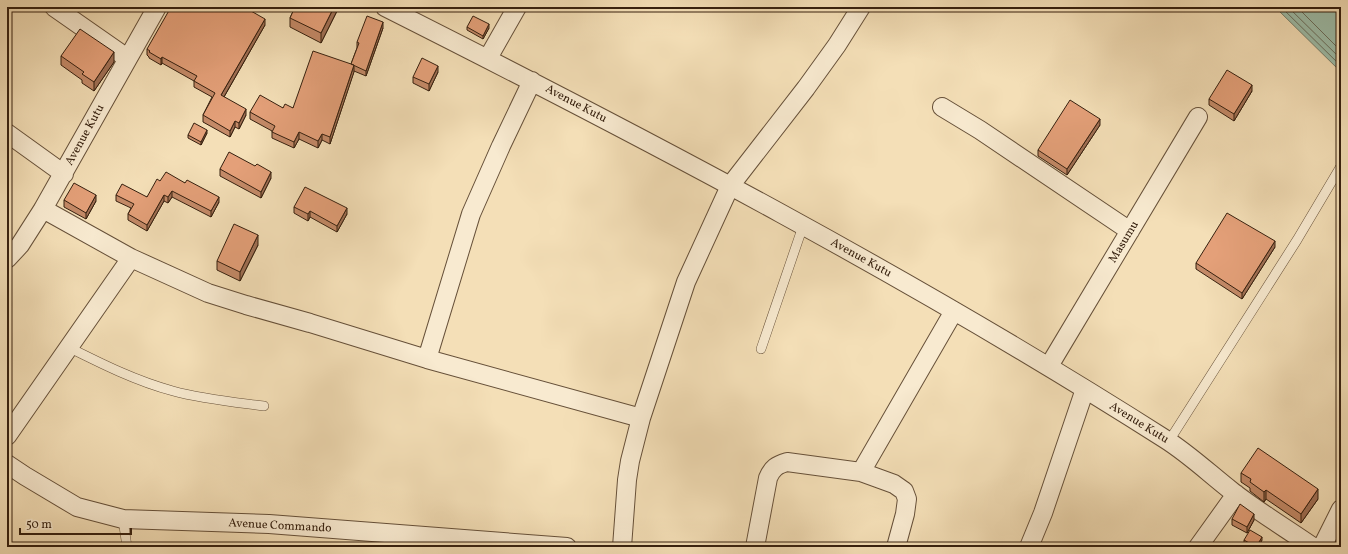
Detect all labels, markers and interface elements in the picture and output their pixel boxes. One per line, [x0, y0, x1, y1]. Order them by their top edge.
street label: Avenue Kutu [542, 81, 610, 127]
street label: Avenue Kutu [62, 101, 108, 168]
street label: Masumu [1105, 218, 1143, 266]
street label: Avenue Kutu [828, 235, 895, 281]
street label: Avenue Kutu [1106, 398, 1172, 448]
scale bar [20, 510, 131, 536]
street label: Avenue Commando [228, 515, 332, 537]
text: 50 m [26, 517, 52, 533]

